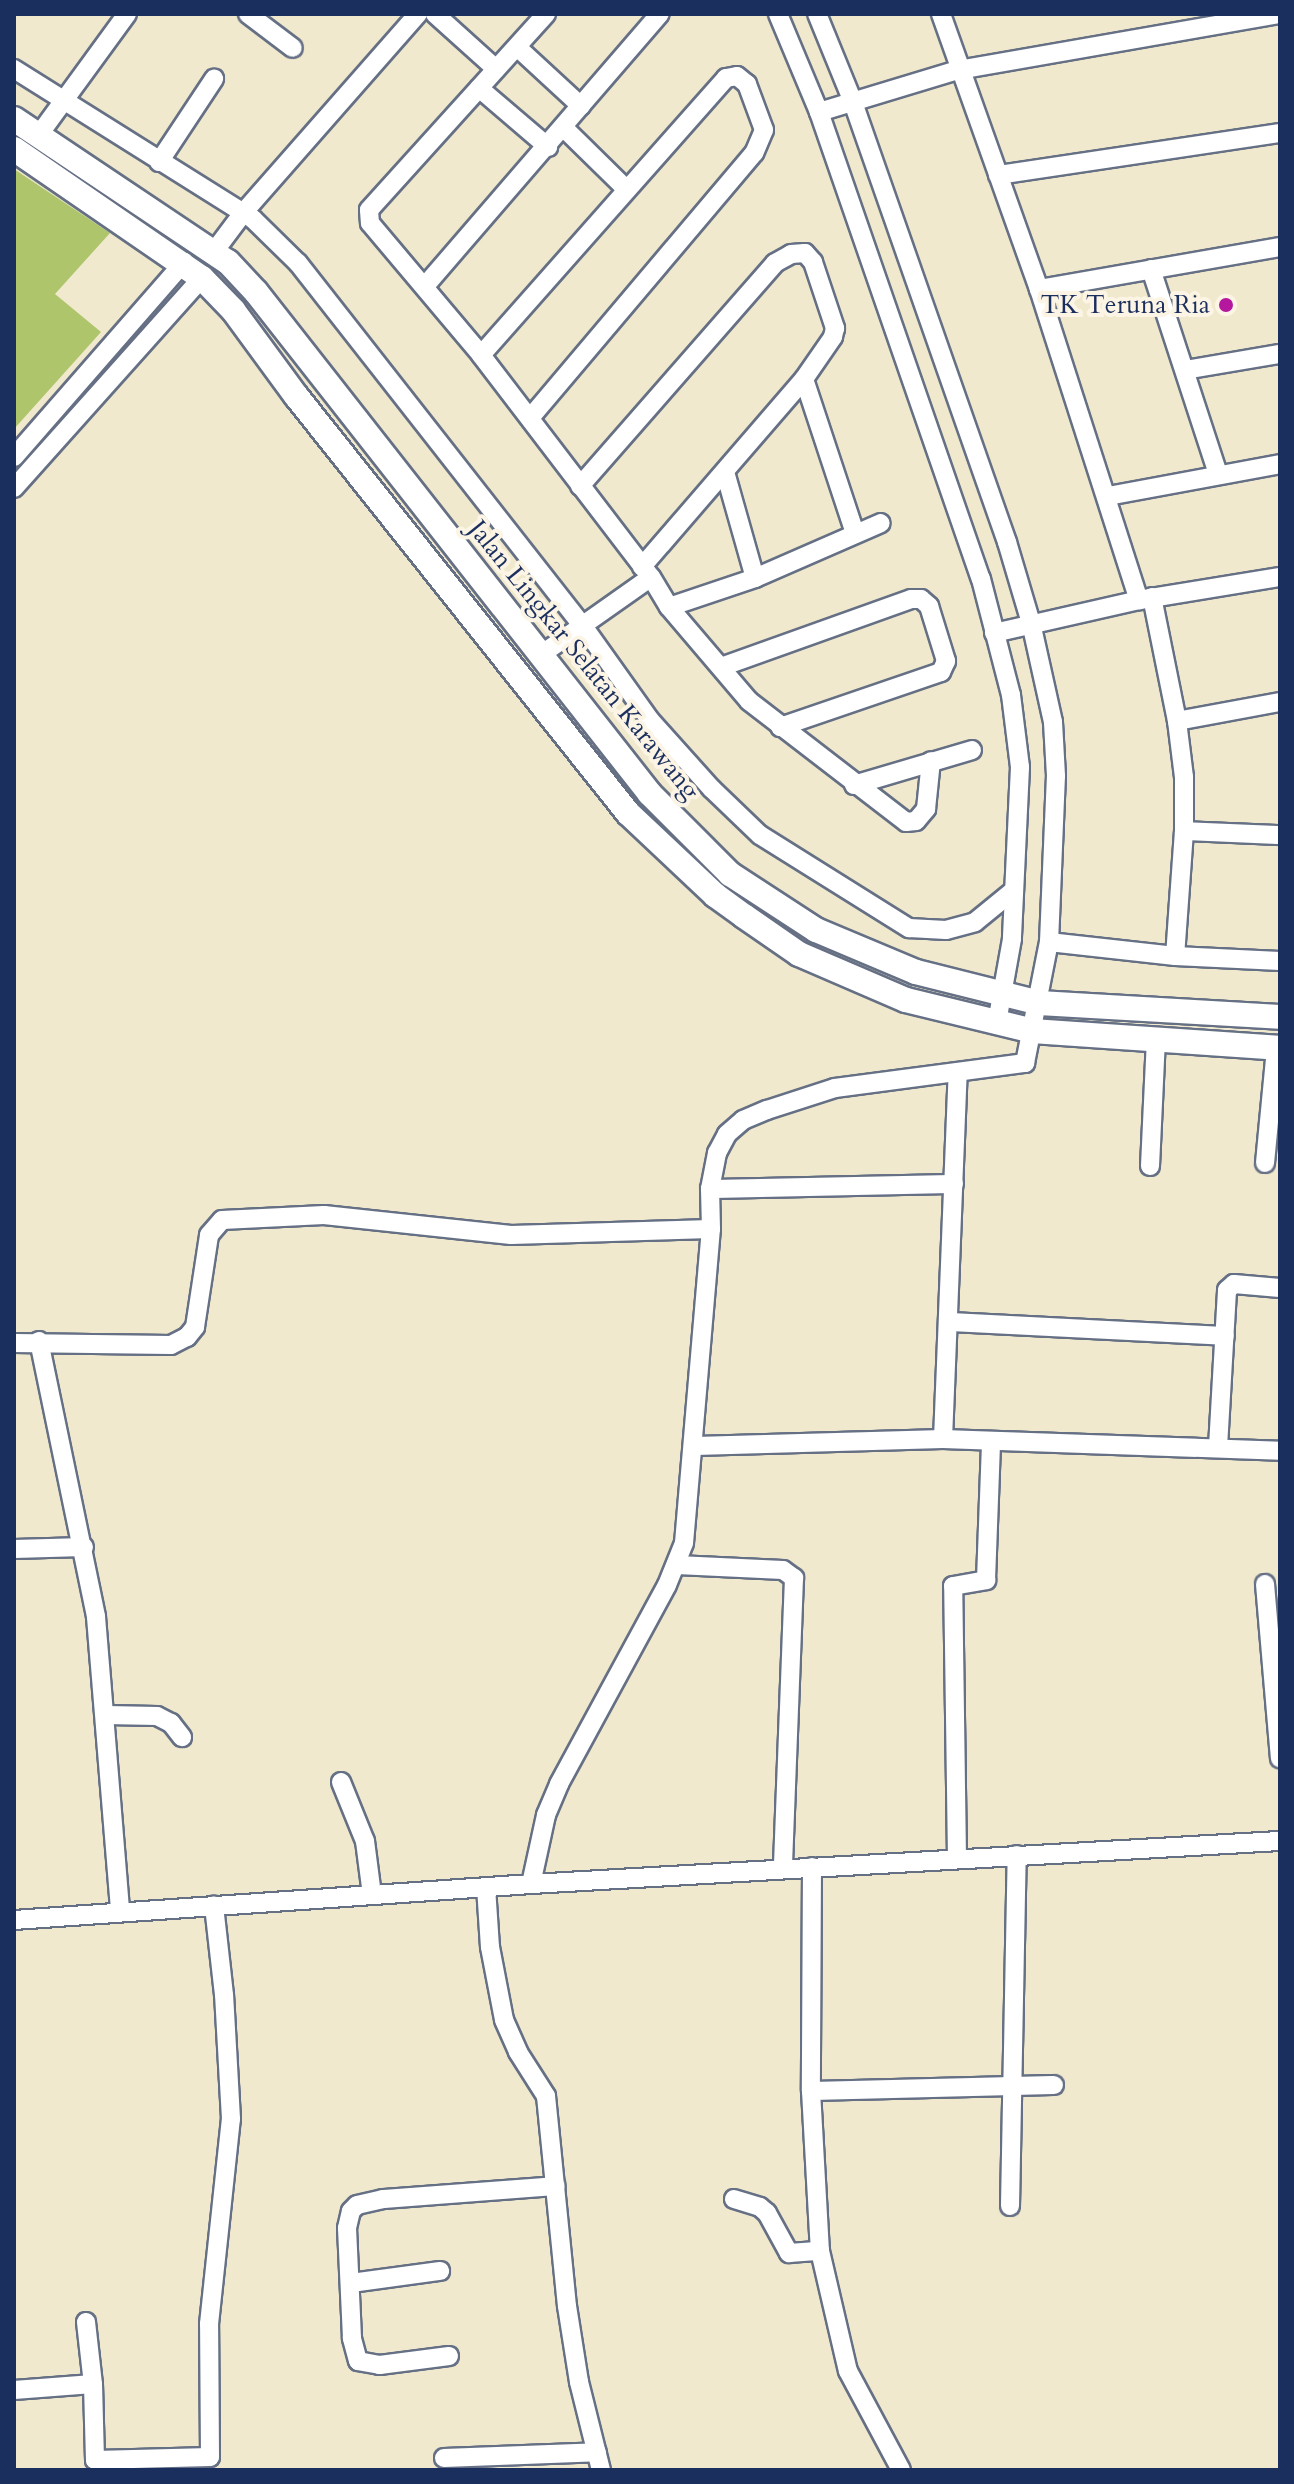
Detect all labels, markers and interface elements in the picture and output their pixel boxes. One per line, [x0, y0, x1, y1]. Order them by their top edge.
place label: TK Teruna Ria [1040, 289, 1210, 321]
marker: TK Teruna Ria [1217, 296, 1235, 314]
street label: Jalan Lingkar Selatan Karawang [462, 514, 706, 806]

